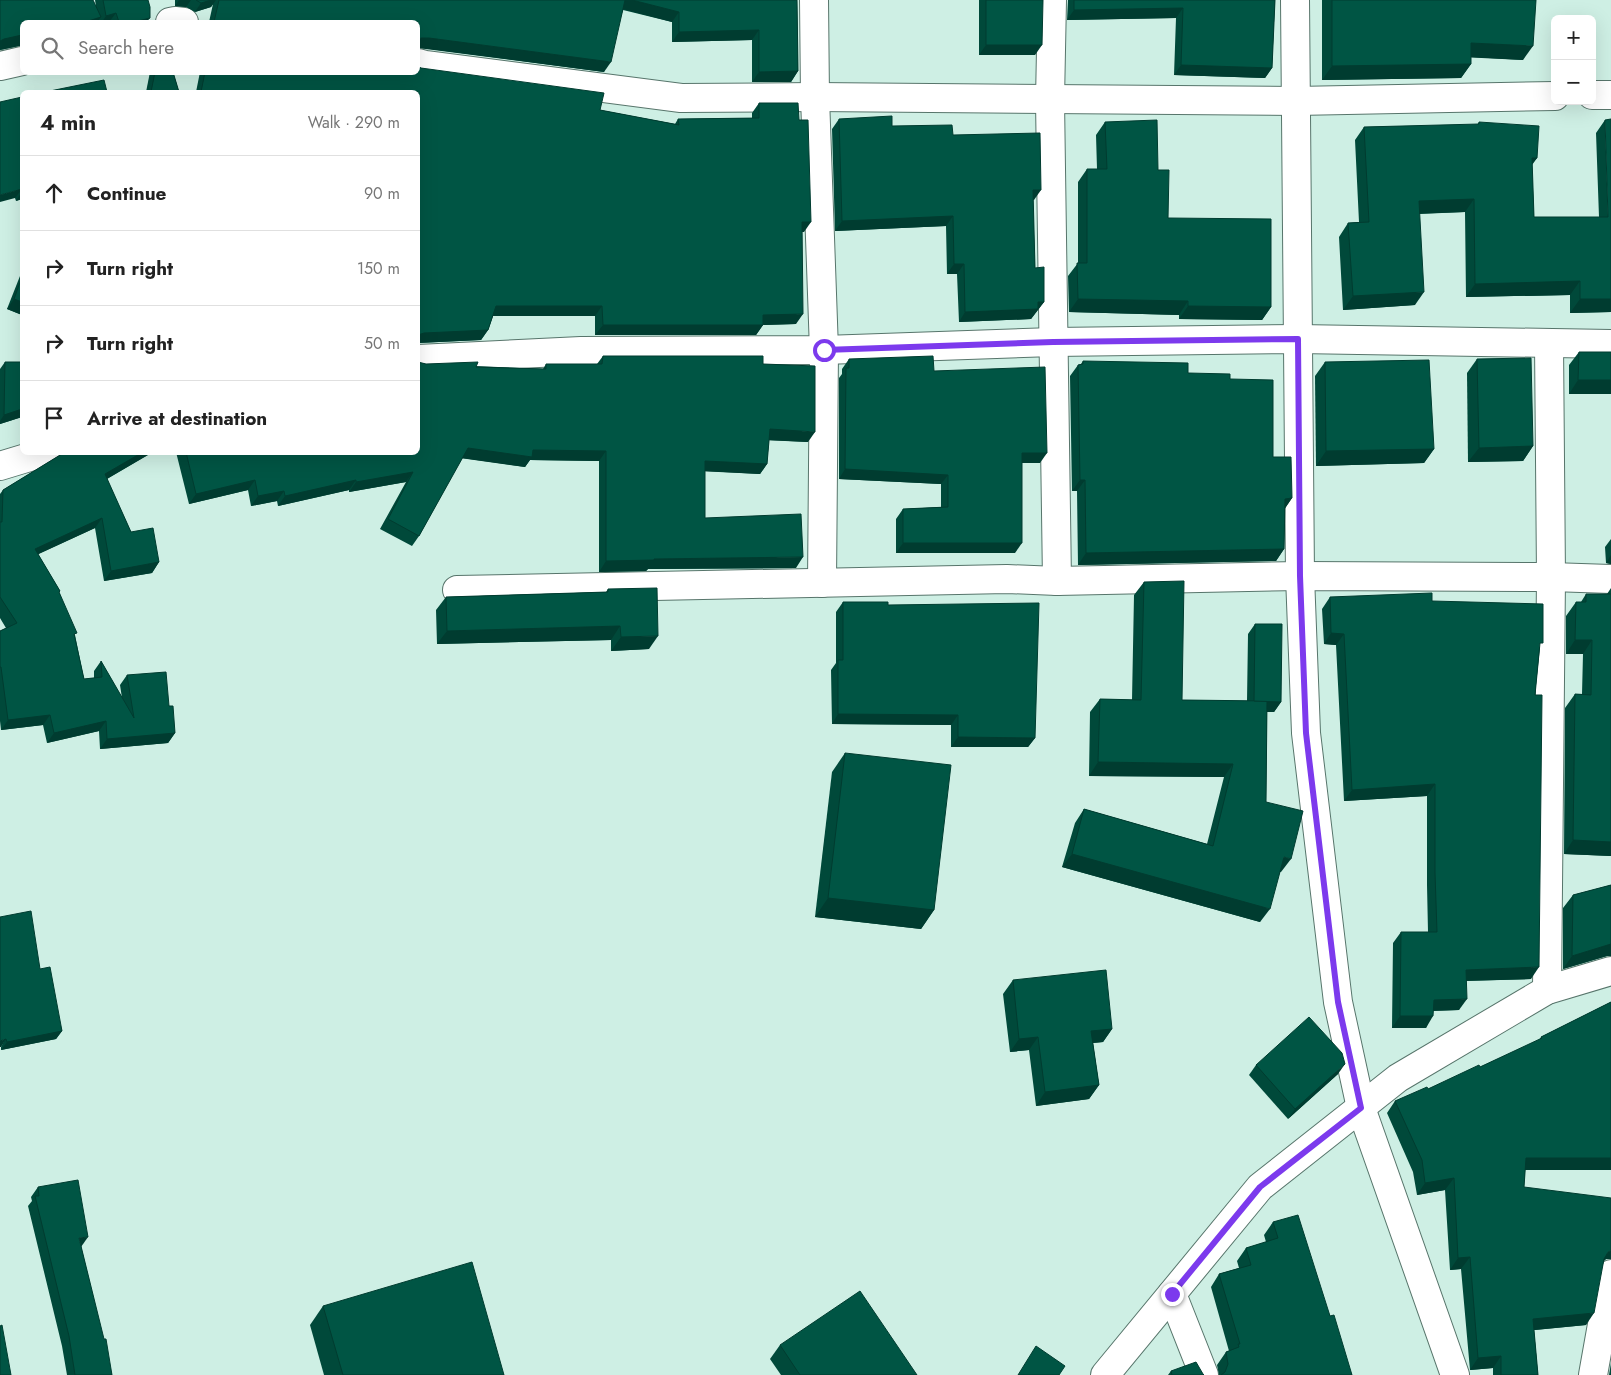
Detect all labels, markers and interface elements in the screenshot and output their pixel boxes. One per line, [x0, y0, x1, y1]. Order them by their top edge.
map controls [1551, 15, 1596, 105]
button: + [1551, 15, 1596, 60]
search box [20, 20, 420, 75]
icon: search [38, 34, 66, 62]
text: Search here [78, 34, 174, 61]
button: − [1551, 60, 1596, 105]
text: 4 min [40, 108, 96, 138]
text: Walk · 290 m [308, 111, 400, 134]
icon: ahead [40, 179, 68, 207]
text: Continue [87, 180, 166, 207]
text: 90 m [364, 182, 400, 205]
icon: right [40, 254, 68, 282]
text: Turn right [87, 255, 173, 282]
text: 150 m [357, 257, 400, 280]
icon: right [40, 329, 68, 357]
text: Turn right [87, 330, 173, 357]
text: 50 m [364, 332, 400, 355]
route start [813, 339, 836, 362]
icon: arrive [40, 404, 68, 432]
text: Arrive at destination [87, 405, 267, 432]
route end [1161, 1283, 1184, 1306]

